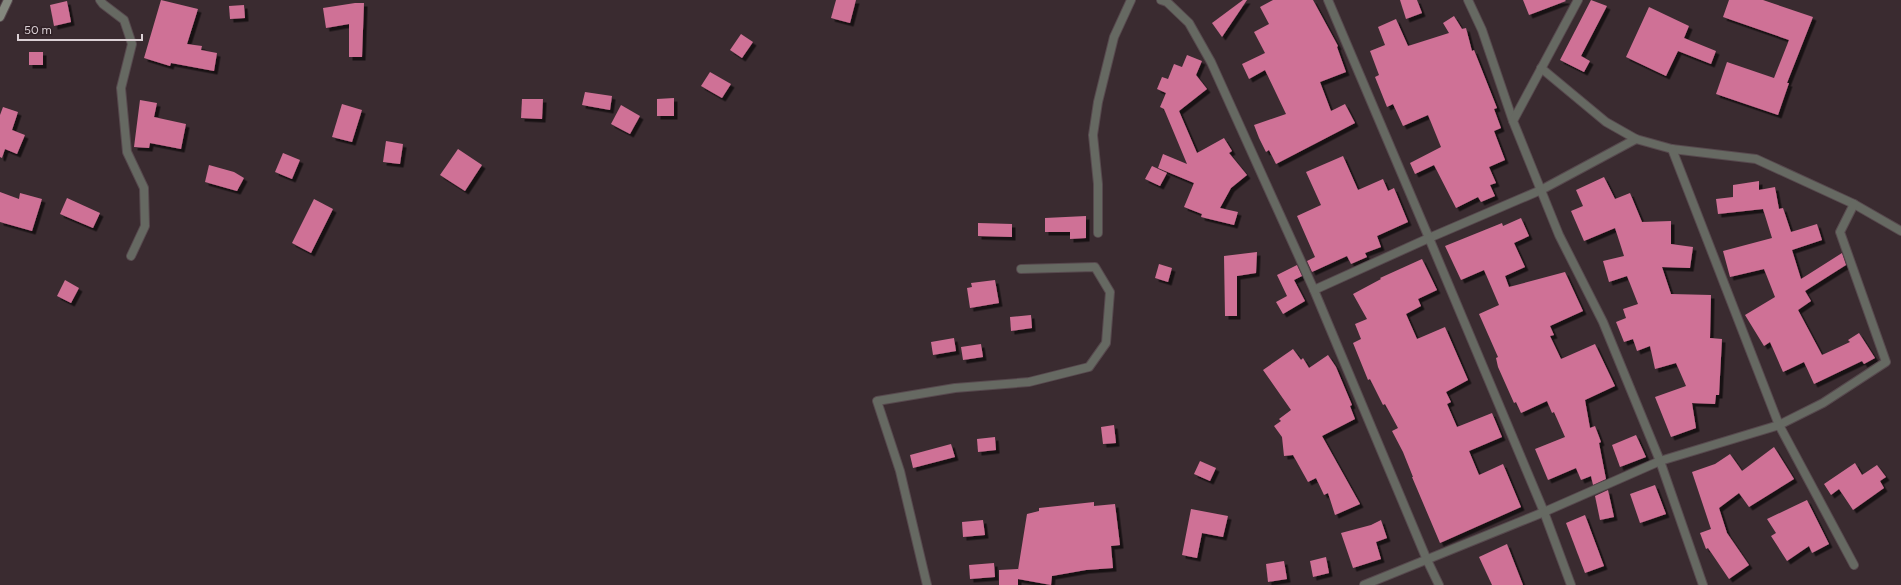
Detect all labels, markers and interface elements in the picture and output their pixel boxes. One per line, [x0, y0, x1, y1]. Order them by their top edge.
scale bar [18, 16, 142, 42]
text: 50 m [24, 23, 52, 37]

